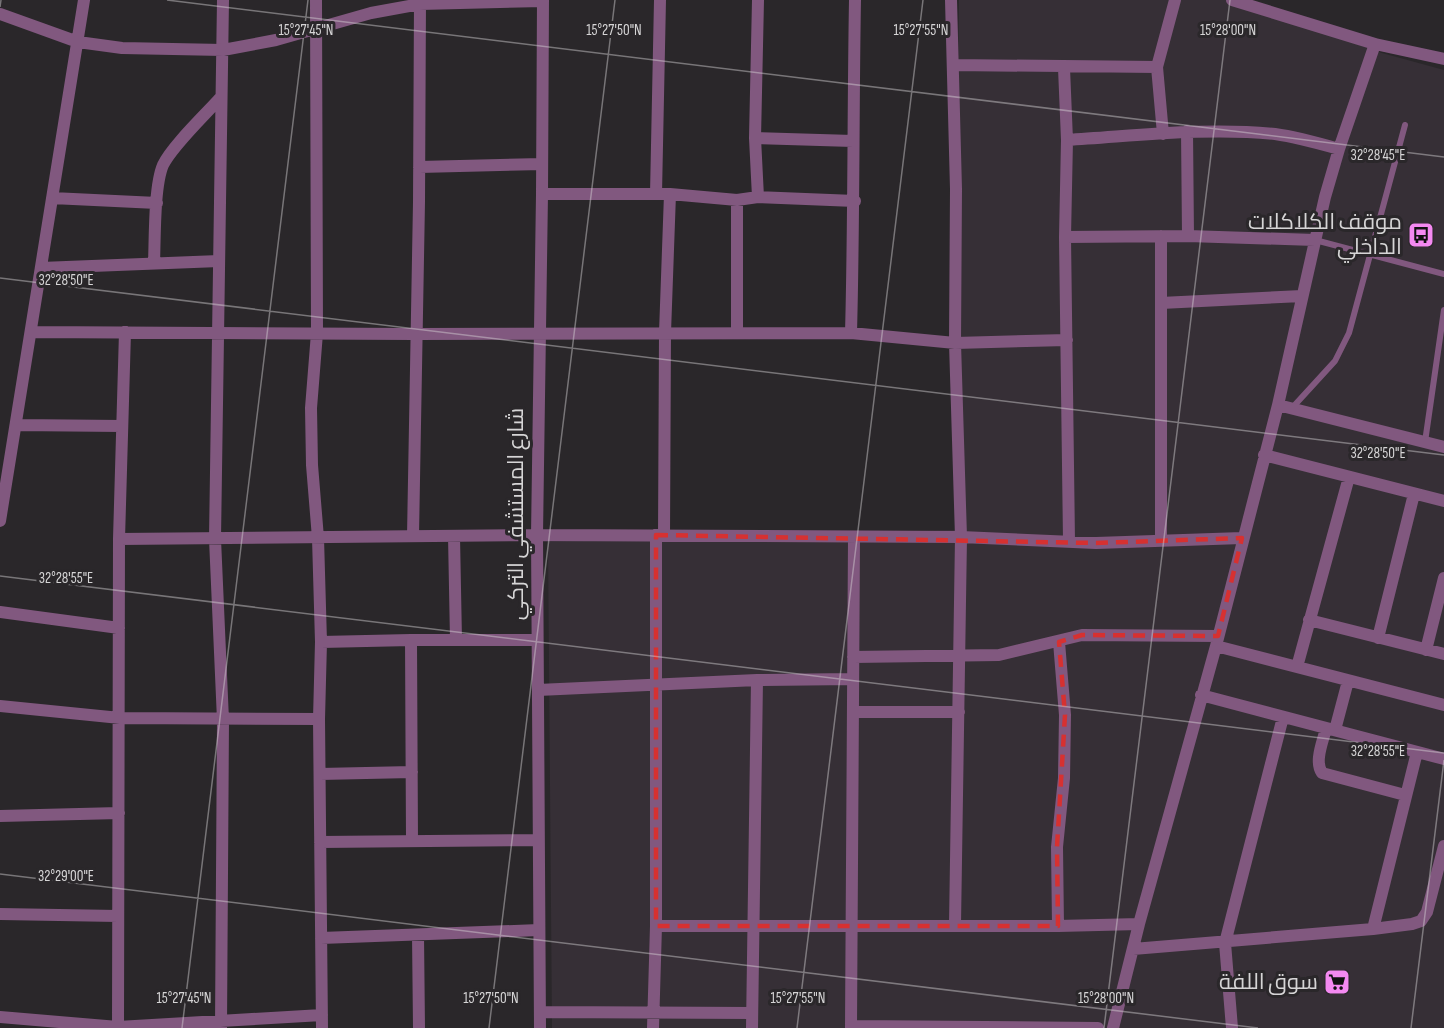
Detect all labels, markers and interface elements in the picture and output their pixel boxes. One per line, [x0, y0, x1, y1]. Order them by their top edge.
text: 15°27'45"N [278, 21, 334, 40]
text: 15°27'50"N [586, 21, 642, 40]
text: 15°27'55"N [894, 21, 948, 40]
text: 15°28'00"N [1200, 21, 1256, 40]
text: 32°28'45"E [1351, 146, 1405, 165]
place label: موقف الكلاكلات الداخلي [1248, 209, 1402, 263]
bus stop icon: موقف الكلاكلات الداخلي [1406, 220, 1436, 250]
text: 32°28'50"E [38, 271, 94, 290]
street label: شارع المستشفي التركي [503, 408, 532, 620]
text: 32°28'50"E [1350, 444, 1406, 463]
text: 32°28'55"E [39, 569, 93, 588]
text: 32°28'55"E [1351, 742, 1405, 761]
text: 32°29'00"E [38, 867, 94, 886]
supermarket icon: سوق اللفة [1322, 967, 1352, 997]
place label: سوق اللفة [1219, 969, 1318, 996]
text: 15°27'45"N [156, 989, 212, 1008]
text: 15°27'50"N [463, 989, 519, 1008]
text: 15°27'55"N [771, 989, 825, 1008]
text: 15°28'00"N [1078, 989, 1134, 1008]

